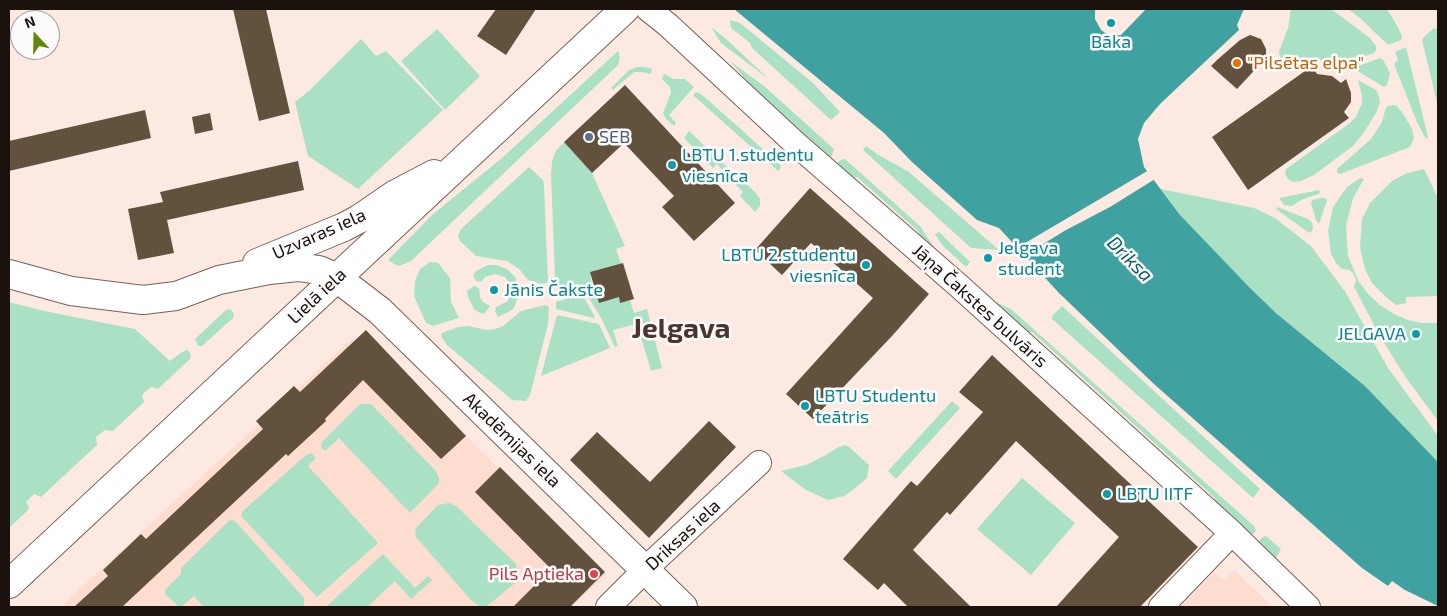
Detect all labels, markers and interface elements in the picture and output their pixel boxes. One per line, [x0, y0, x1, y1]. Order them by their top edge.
north arrow [10, 10, 60, 60]
text: N [22, 12, 38, 31]
marker: Bāka [1105, 17, 1117, 29]
place label: Bāka [1091, 31, 1131, 53]
place label: "Pilsētas elpa" [1247, 52, 1364, 74]
marker: "Pilsētas elpa" [1231, 57, 1243, 69]
place label: SEB [599, 126, 630, 148]
marker: SEB [583, 131, 595, 143]
place label: LBTU 1.studentu viesnīca [682, 144, 814, 186]
marker: LBTU 1.studentu viesnīca [666, 159, 678, 171]
street label: Uzvaras iela [269, 204, 369, 264]
water label: Driksa [1102, 231, 1158, 287]
place label: Jelgava student [998, 237, 1062, 280]
street label: Jāņa Čakstes bulvāris [908, 240, 1052, 372]
place label: LBTU 2.studentu viesnīca [721, 244, 856, 286]
marker: Jelgava student [982, 252, 994, 264]
marker: LBTU 2.studentu viesnīca [860, 259, 872, 271]
street label: Lielā iela [283, 264, 351, 328]
place label: Jānis Čakste [504, 279, 603, 301]
marker: Jānis Čakste [488, 284, 500, 296]
district label: Jelgava [632, 312, 730, 346]
place label: JELGAVA [1337, 323, 1406, 345]
marker: JELGAVA [1410, 328, 1422, 340]
place label: LBTU Studentu teātris [815, 385, 936, 428]
street label: Akadēmijas iela [459, 388, 565, 492]
marker: LBTU Studentu teātris [799, 400, 811, 412]
place label: LBTU IITF [1117, 483, 1193, 505]
marker: LBTU IITF [1101, 488, 1113, 500]
street label: Driksas iela [641, 495, 725, 575]
place label: Pils Aptieka [489, 563, 584, 585]
marker: Pils Aptieka [588, 568, 600, 580]

